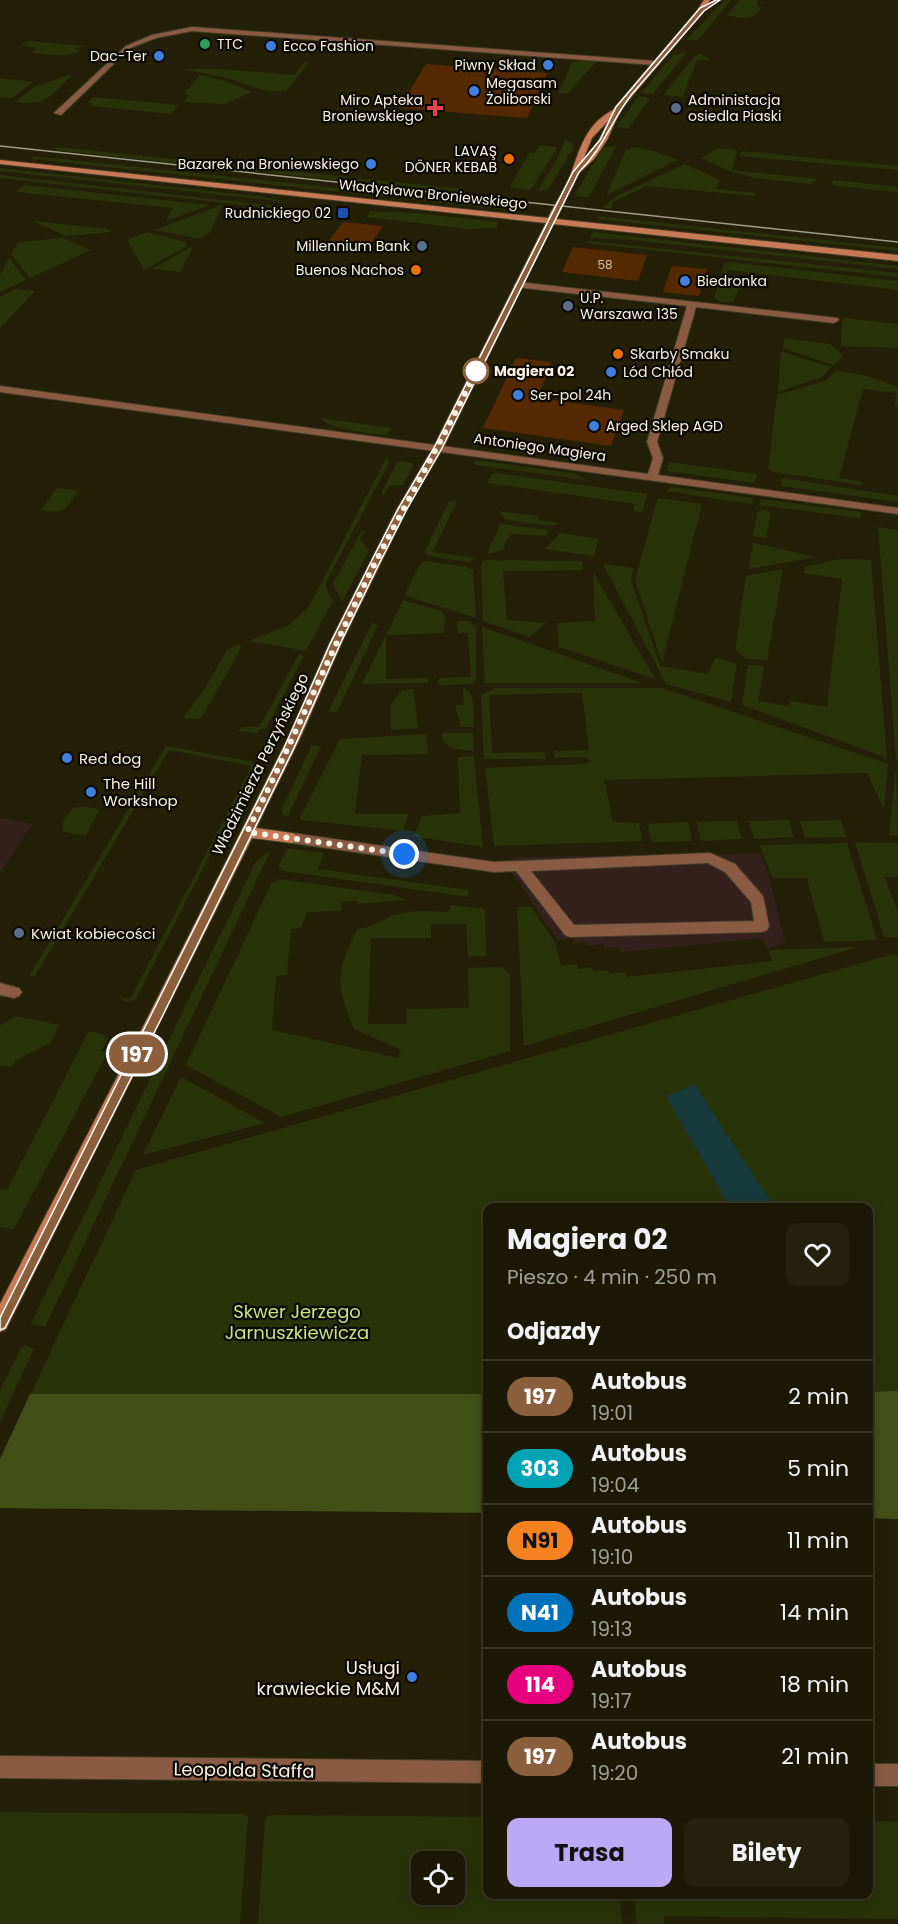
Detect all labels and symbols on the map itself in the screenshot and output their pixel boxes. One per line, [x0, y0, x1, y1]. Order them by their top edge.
place label: TTC [217, 34, 243, 54]
place label: Ecco Fashion [283, 36, 374, 56]
marker: TTC [198, 37, 212, 51]
marker: Ecco Fashion [264, 39, 278, 53]
place label: Dac-Ter [90, 46, 147, 66]
marker: Dac-Ter [152, 49, 166, 63]
place label: Piwny Skład [455, 55, 536, 75]
marker: Piwny Skład [541, 58, 555, 72]
place label: Megasam Żoliborski [486, 73, 557, 109]
marker: Megasam Żoliborski [467, 84, 481, 98]
place label: Miro Apteka Broniewskiego [323, 90, 423, 126]
place label: Administacja osiedla Piaski [688, 90, 781, 126]
marker: Miro Apteka Broniewskiego [428, 101, 442, 115]
marker: Administacja osiedla Piaski [669, 101, 683, 115]
place label: LAVAŞ DÖNER KEBAB [405, 141, 497, 177]
marker: LAVAŞ DÖNER KEBAB [502, 152, 516, 166]
place label: Bazarek na Broniewskiego [178, 154, 359, 174]
marker: Bazarek na Broniewskiego [364, 157, 378, 171]
street label: Władysława Broniewskiego [338, 174, 528, 214]
place label: Rudnickiego 02 [225, 203, 331, 223]
marker: Rudnickiego 02 [336, 206, 350, 220]
place label: Millennium Bank [296, 236, 411, 256]
marker: Millennium Bank [415, 239, 429, 253]
house number: 58 [597, 256, 613, 273]
place label: Buenos Nachos [296, 260, 404, 280]
marker: Buenos Nachos [409, 263, 423, 277]
place label: Biedronka [697, 271, 767, 291]
marker: Biedronka [678, 274, 692, 288]
place label: U.P. Warszawa 135 [580, 288, 678, 324]
marker: U.P. Warszawa 135 [561, 299, 575, 313]
place label: Skarby Smaku [630, 344, 729, 364]
marker: Skarby Smaku [611, 347, 625, 361]
marker: Magiera 02 [463, 358, 489, 384]
place label: Magiera 02 [494, 361, 574, 381]
place label: Lód Chłód [623, 362, 693, 382]
marker: Lód Chłód [604, 365, 618, 379]
place label: Ser-pol 24h [530, 385, 611, 405]
marker: Ser-pol 24h [511, 388, 525, 402]
place label: Arged Sklep AGD [606, 416, 723, 436]
marker: Arged Sklep AGD [587, 419, 601, 433]
street label: Antoniego Magiera [473, 428, 607, 466]
street label: Włodzimierza Perzyńskiego [207, 669, 313, 859]
place label: Red dog [79, 748, 141, 769]
marker: Red dog [60, 751, 74, 765]
place label: The Hill Workshop [103, 773, 178, 811]
marker: The Hill Workshop [84, 785, 98, 799]
your location [389, 839, 419, 869]
place label: Kwiat kobiecości [31, 923, 155, 944]
marker: Kwiat kobiecości [12, 926, 26, 940]
line badge: 197 [102, 1034, 172, 1074]
park label: Skwer Jerzego Jarnuszkiewicza [225, 1299, 369, 1345]
place label: Usługi krawieckie M&M [257, 1655, 400, 1701]
marker: Usługi krawieckie M&M [405, 1670, 419, 1684]
street label: Leopolda Staffa [173, 1756, 315, 1784]

